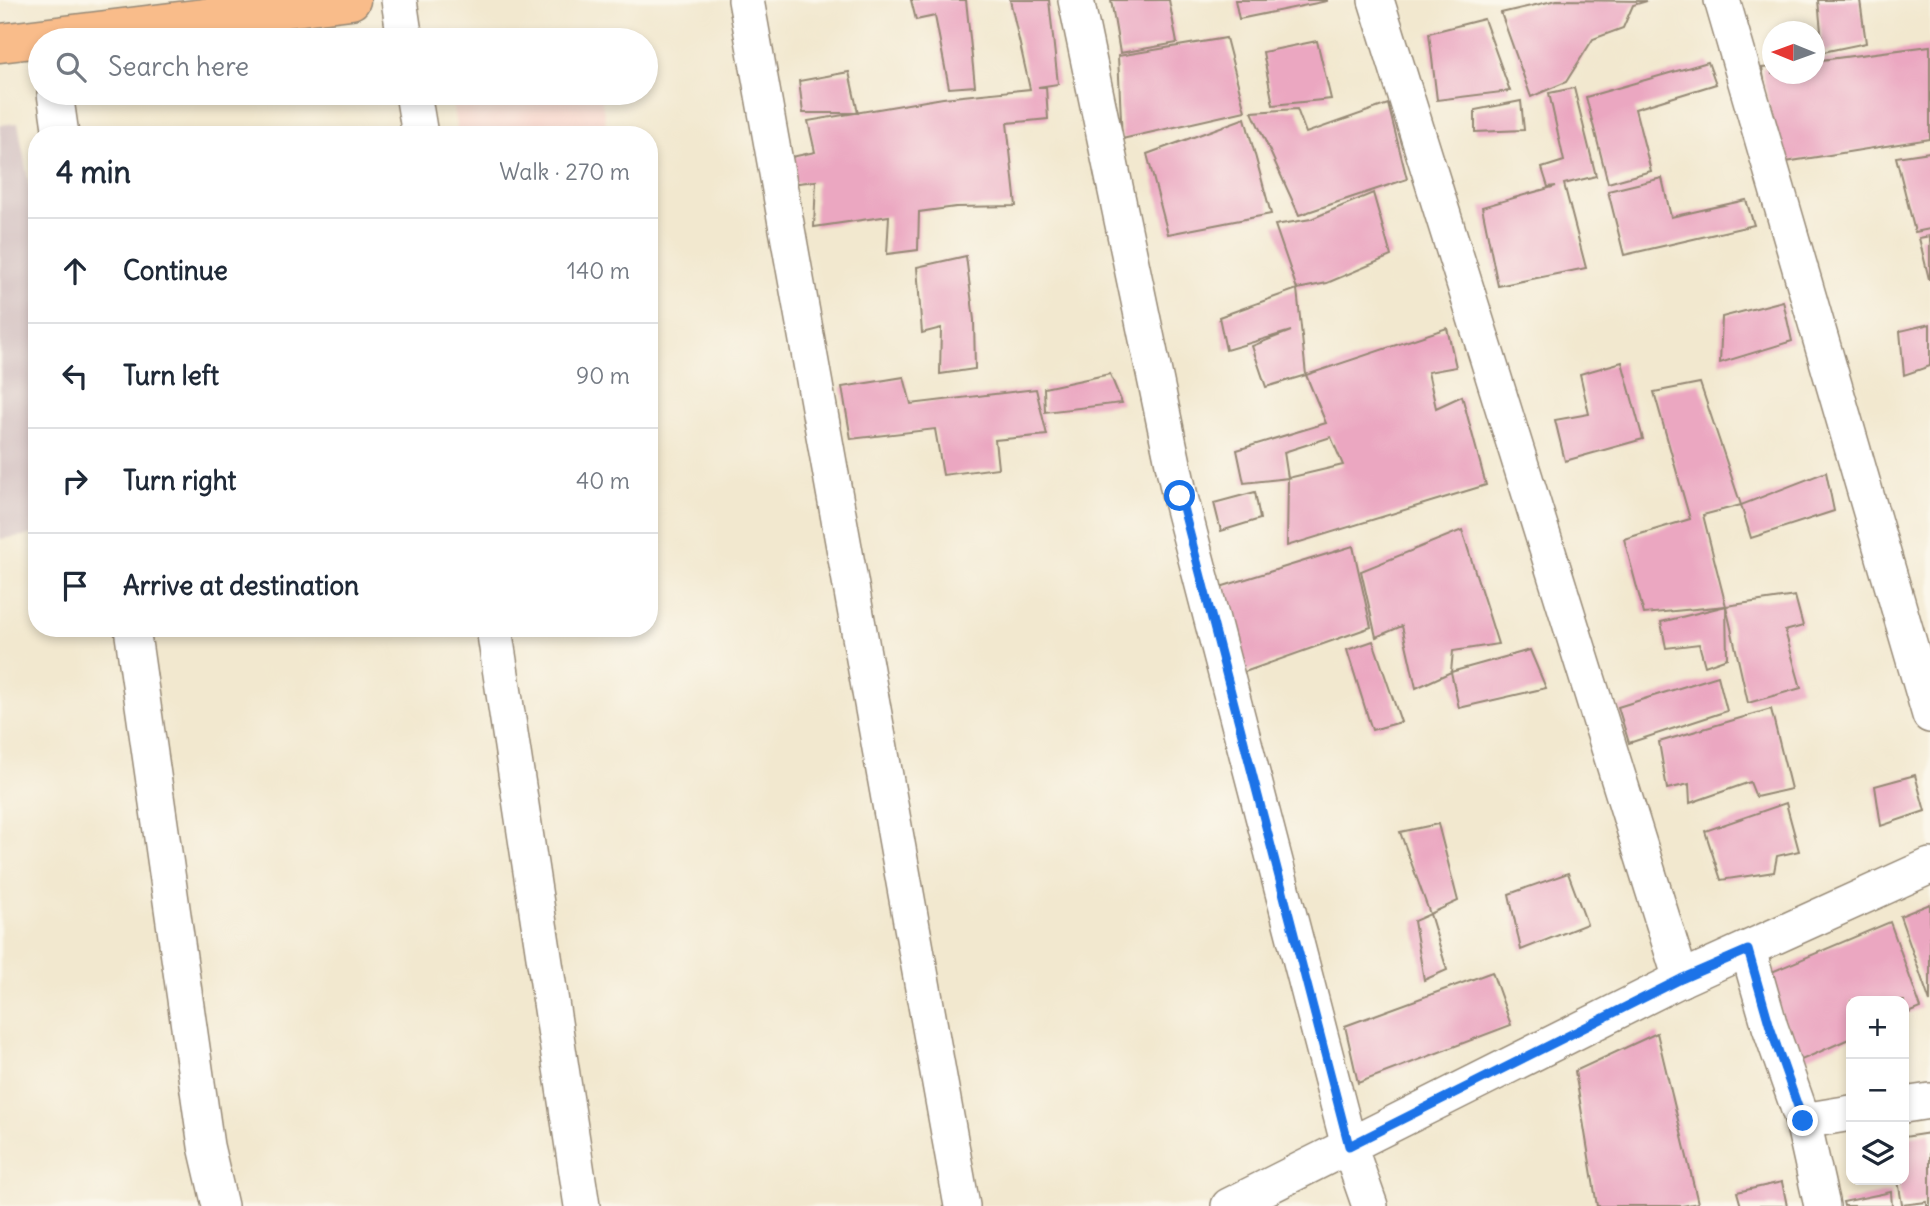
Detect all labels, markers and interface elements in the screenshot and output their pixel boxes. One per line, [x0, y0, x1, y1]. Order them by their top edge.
north arrow [1762, 21, 1825, 84]
search box [28, 28, 658, 105]
icon: search [52, 48, 90, 86]
text: Search here [108, 50, 249, 83]
text: 4 min [56, 153, 131, 191]
text: Walk · 270 m [499, 157, 630, 186]
icon: ahead [56, 252, 94, 290]
text: Continue [123, 254, 228, 287]
text: 140 m [567, 256, 630, 285]
icon: left [56, 357, 94, 395]
text: Turn left [123, 359, 219, 392]
text: 90 m [576, 361, 630, 390]
icon: right [56, 462, 94, 500]
text: Turn right [123, 464, 236, 497]
text: 40 m [576, 466, 630, 495]
route start [1164, 480, 1195, 511]
icon: arrive [56, 567, 94, 605]
text: Arrive at destination [123, 569, 359, 602]
map controls [1846, 996, 1909, 1185]
button: + [1846, 996, 1909, 1059]
button: − [1846, 1059, 1909, 1122]
route end [1787, 1105, 1818, 1136]
button: layers [1846, 1122, 1909, 1185]

